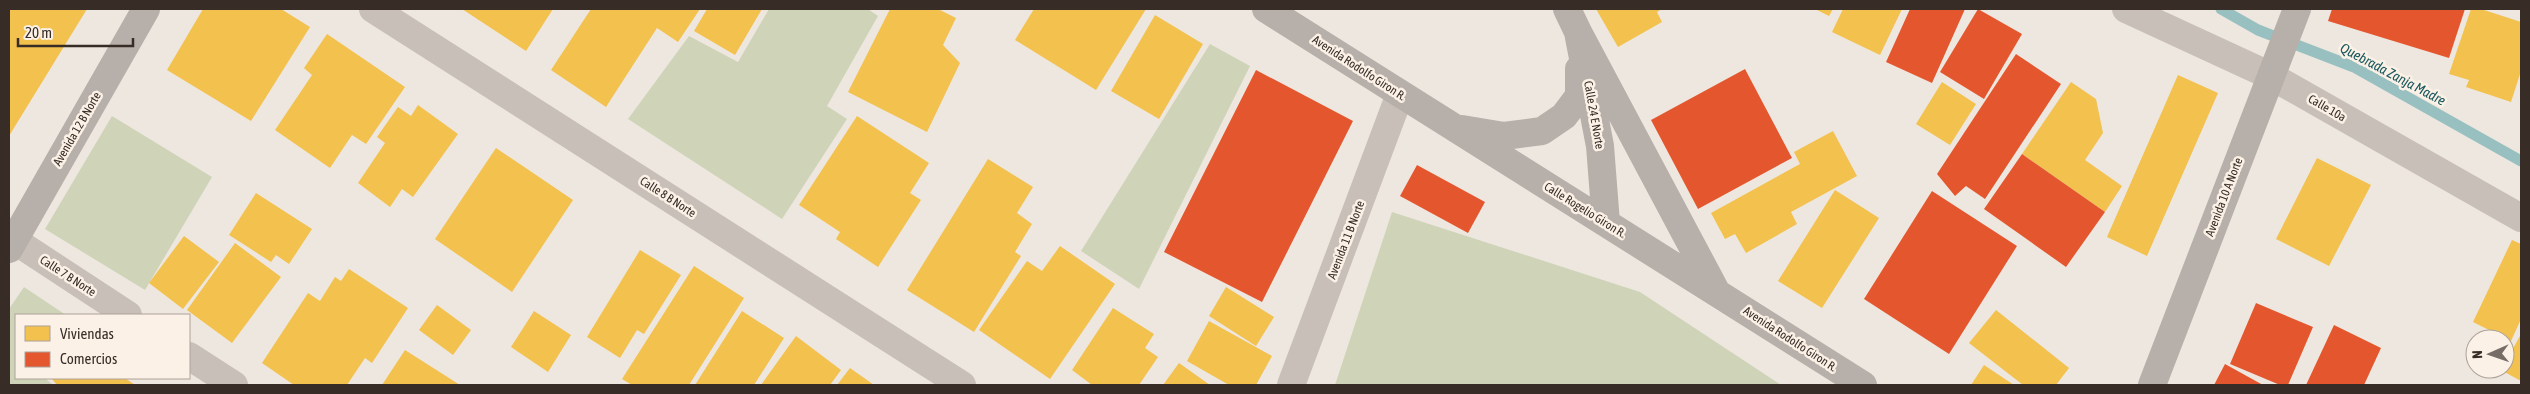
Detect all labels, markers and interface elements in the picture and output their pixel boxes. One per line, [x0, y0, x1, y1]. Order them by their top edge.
scale bar [18, 15, 132, 47]
text: 20 m [25, 24, 52, 41]
street label: Avenida Rodolfo Giron R. [1310, 33, 1408, 103]
water label: Quebrada Zanja Madre [2338, 39, 2448, 109]
street label: Calle 24 E Norte [1581, 80, 1607, 150]
street label: Avenida 12 B Norte [50, 90, 104, 168]
street label: Calle 10a [2306, 92, 2348, 124]
street label: Avenida 10 A Norte [2203, 156, 2245, 238]
street label: Calle 8 B Norte [637, 174, 699, 220]
street label: Calle Rogelio Giron R. [1542, 179, 1628, 241]
street label: Avenida 11 B Norte [1325, 199, 1367, 281]
street label: Calle 7 B Norte [37, 253, 99, 299]
street label: Avenida Rodolfo Giron R. [1741, 304, 1839, 374]
legend [15, 314, 190, 379]
text: Viviendas [60, 325, 114, 342]
north arrow [2465, 329, 2515, 379]
text: Comercios [60, 350, 117, 367]
text: N [2469, 350, 2485, 359]

